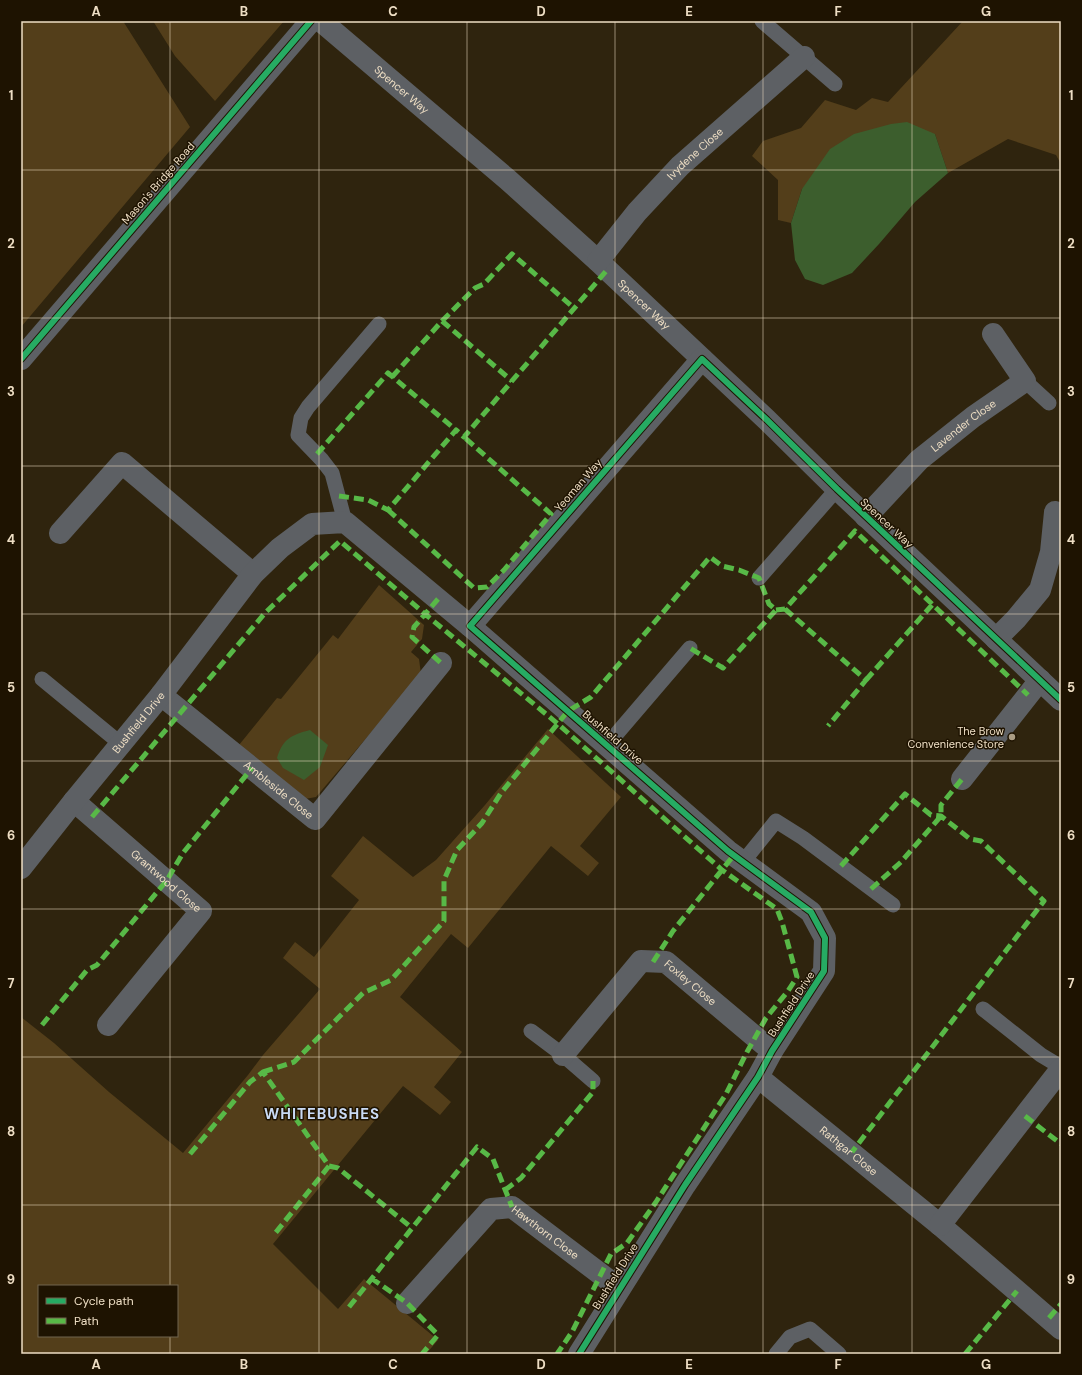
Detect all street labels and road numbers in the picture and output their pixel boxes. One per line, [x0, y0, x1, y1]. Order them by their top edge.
street label: Spencer Way [372, 62, 432, 117]
street label: Ivydene Close [664, 124, 726, 183]
street label: Mason's Bridge Road [119, 139, 198, 227]
street label: Spencer Way [615, 276, 674, 333]
street label: Lavender Close [928, 396, 999, 455]
street label: Yeoman Way [551, 456, 605, 514]
street label: Spencer Way [858, 495, 916, 551]
street label: Bushfield Drive [109, 689, 168, 756]
street label: Bushfield Drive [580, 707, 646, 767]
street label: Ambleside Close [241, 757, 316, 822]
street label: Grantwood Close [128, 847, 204, 915]
street label: Foxley Close [662, 957, 719, 1008]
street label: Bushfield Drive [765, 969, 817, 1039]
street label: Rathgar Close [817, 1123, 881, 1179]
street label: Hawthorn Close [509, 1202, 582, 1262]
street label: Bushfield Drive [589, 1240, 641, 1312]

